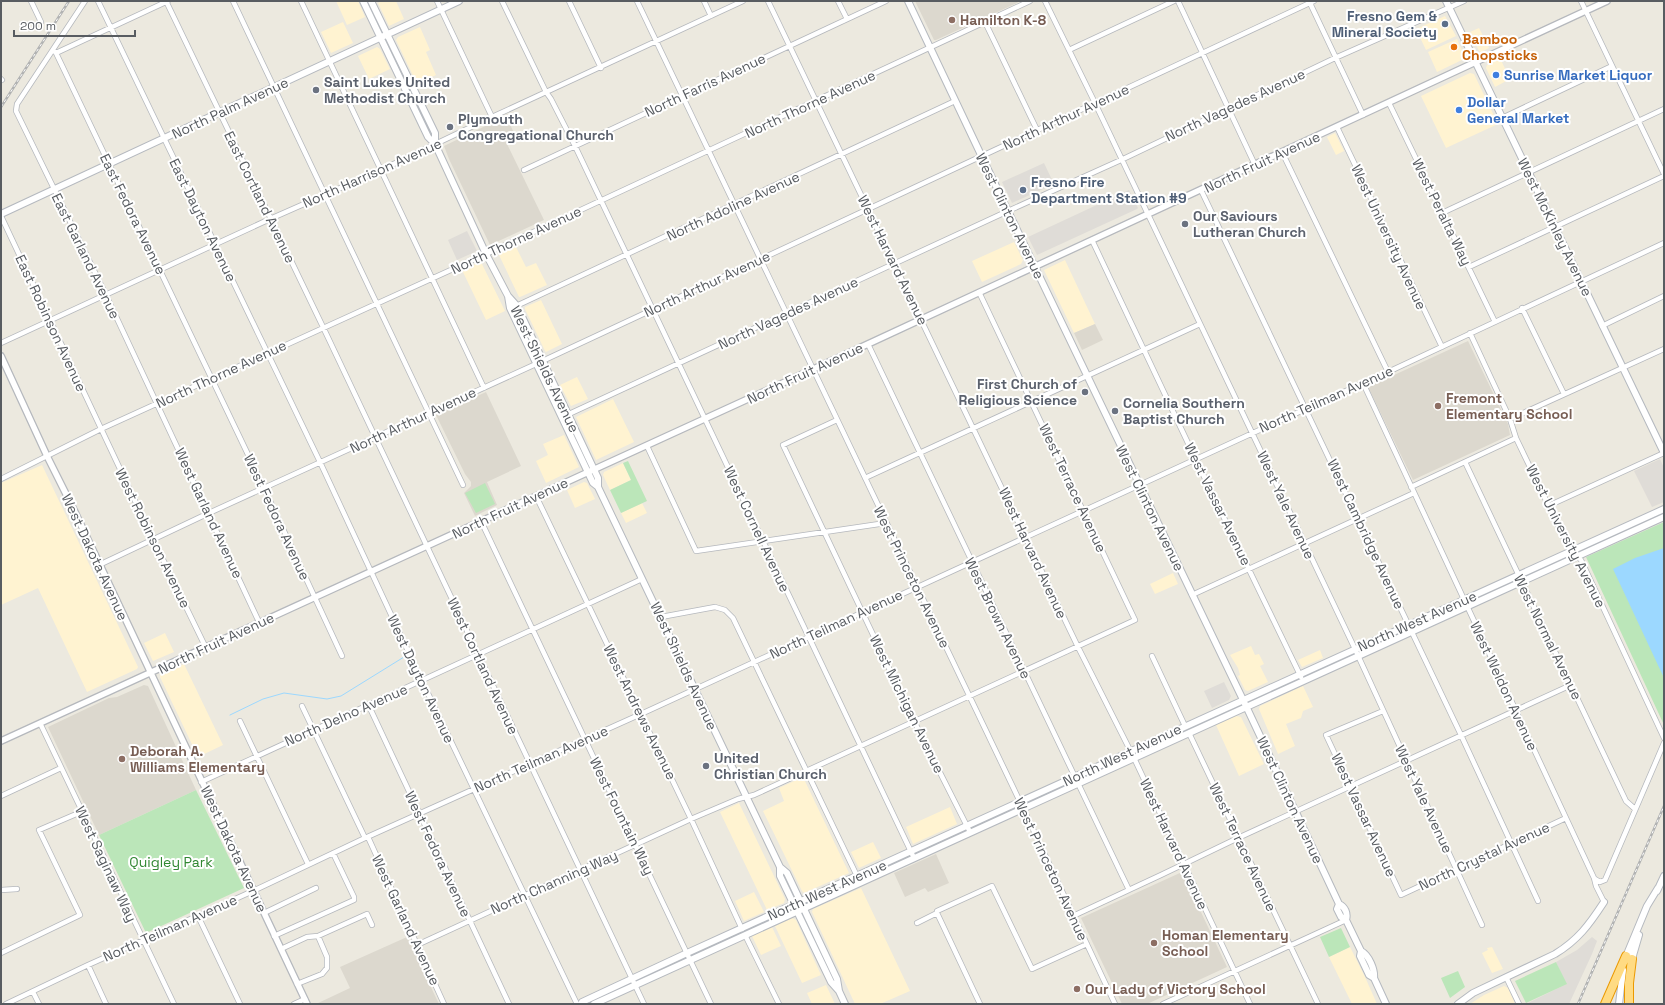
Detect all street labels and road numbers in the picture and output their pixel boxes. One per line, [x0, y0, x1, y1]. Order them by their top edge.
street label: North Farris Avenue [642, 49, 768, 121]
street label: North Vagedes Avenue [1162, 65, 1308, 145]
street label: North Thorne Avenue [742, 66, 878, 142]
street label: North Palm Avenue [169, 73, 291, 143]
street label: North Arthur Avenue [1000, 80, 1132, 154]
street label: North Fruit Avenue [1201, 127, 1323, 197]
street label: East Cortland Avenue [220, 128, 300, 266]
street label: North Harrison Avenue [300, 134, 444, 212]
street label: West Clinton Avenue [972, 150, 1048, 282]
street label: East Fedora Avenue [96, 151, 170, 277]
street label: East Dayton Avenue [165, 155, 241, 285]
street label: West Peralta Way [1408, 155, 1476, 269]
street label: West McKinley Avenue [1514, 155, 1596, 299]
street label: West University Avenue [1347, 161, 1431, 313]
street label: North Adoline Avenue [664, 167, 802, 245]
street label: East Garland Avenue [48, 190, 124, 322]
street label: West Harvard Avenue [854, 192, 932, 328]
street label: North Thorne Avenue [448, 202, 584, 278]
street label: North Arthur Avenue [641, 247, 773, 321]
street label: East Robinson Avenue [11, 252, 91, 394]
street label: North Vagedes Avenue [715, 273, 861, 353]
street label: West Shields Avenue [506, 303, 584, 435]
street label: North Thorne Avenue [153, 336, 289, 412]
street label: North Fruit Avenue [744, 338, 866, 408]
street label: North Teilman Avenue [1256, 361, 1396, 437]
street label: North Arthur Avenue [347, 383, 479, 457]
street label: West Terrace Avenue [1035, 421, 1111, 555]
street label: West Vassar Avenue [1180, 440, 1256, 568]
street label: West Clinton Avenue [1112, 442, 1188, 574]
street label: West Garland Avenue [171, 445, 247, 581]
street label: West Yale Avenue [1253, 448, 1319, 562]
street label: West Fedora Avenue [240, 451, 314, 583]
street label: West Cambridge Avenue [1323, 456, 1409, 612]
street label: West University Avenue [1522, 461, 1610, 611]
street label: West Cornell Avenue [720, 463, 794, 595]
street label: West Robinson Avenue [111, 465, 195, 611]
street label: North Fruit Avenue [449, 473, 571, 543]
street label: West Harvard Avenue [995, 485, 1071, 621]
street label: West Dakota Avenue [58, 491, 132, 623]
street label: West Princeton Avenue [870, 503, 954, 651]
street label: West Brown Avenue [961, 554, 1035, 682]
street label: West Normal Avenue [1510, 571, 1586, 703]
street label: North Teilman Avenue [766, 585, 906, 663]
street label: North West Avenue [1355, 587, 1479, 655]
street label: West Cortland Avenue [443, 595, 523, 737]
street label: West Shields Avenue [646, 599, 722, 733]
street label: North Fruit Avenue [155, 608, 277, 678]
street label: West Dayton Avenue [383, 612, 459, 746]
street label: West Weldon Avenue [1466, 619, 1542, 753]
street label: West Michigan Avenue [866, 632, 948, 776]
street label: West Andrews Avenue [599, 641, 681, 783]
street label: North Delno Avenue [282, 680, 410, 750]
street label: North West Avenue [1060, 720, 1184, 790]
street label: North Teilman Avenue [471, 721, 611, 797]
street label: West Clinton Avenue [1253, 734, 1327, 866]
street label: West Yale Avenue [1391, 742, 1457, 856]
street label: West Vassar Avenue [1327, 750, 1401, 880]
street label: West Fountain Way [586, 754, 658, 878]
street label: West Harvard Avenue [1136, 776, 1212, 912]
street label: West Terrace Avenue [1205, 780, 1281, 914]
street label: West Dakota Avenue [197, 783, 271, 915]
street label: West Fedora Avenue [401, 788, 475, 920]
street label: West Princeton Avenue [1010, 795, 1092, 943]
street label: West Saginaw Way [71, 803, 141, 925]
street label: North Crystal Avenue [1416, 818, 1552, 894]
street label: North Channing Way [487, 846, 621, 918]
street label: West Garland Avenue [368, 852, 444, 988]
street label: North West Avenue [765, 856, 889, 924]
street label: North Teilman Avenue [100, 890, 240, 966]

